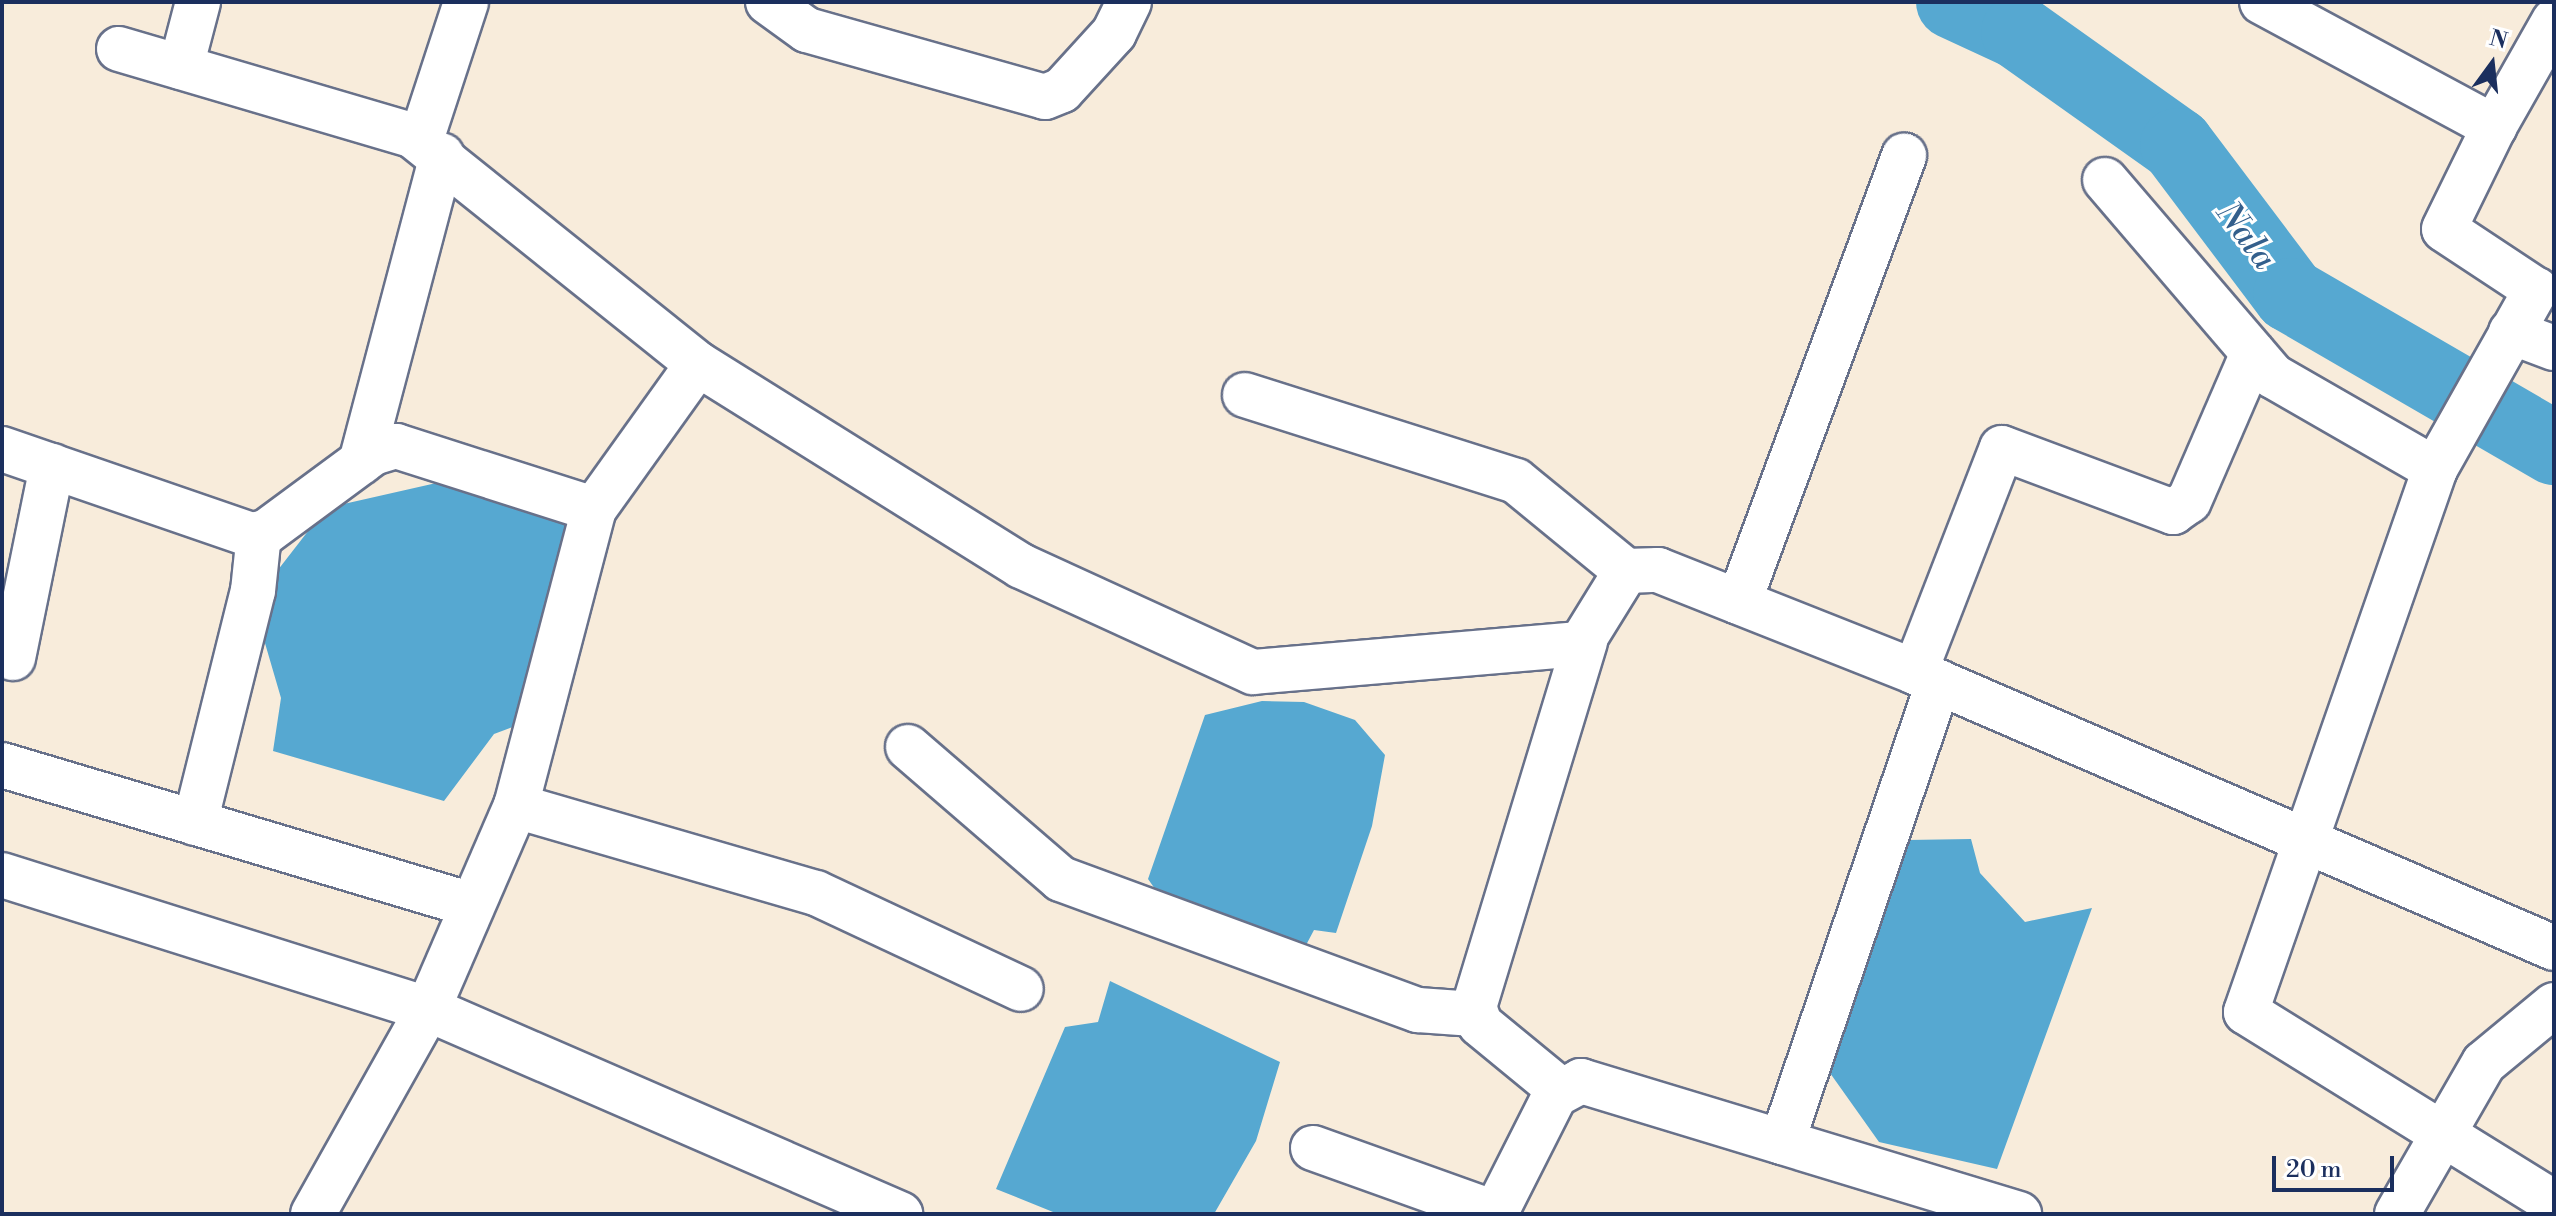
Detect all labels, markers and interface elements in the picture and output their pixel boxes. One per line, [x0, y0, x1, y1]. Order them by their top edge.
north arrow [2452, 24, 2532, 104]
text: N [2486, 25, 2510, 56]
water label: Nala [2206, 194, 2284, 278]
scale bar [2276, 1140, 2398, 1190]
text: 20 m [2286, 1155, 2342, 1185]

